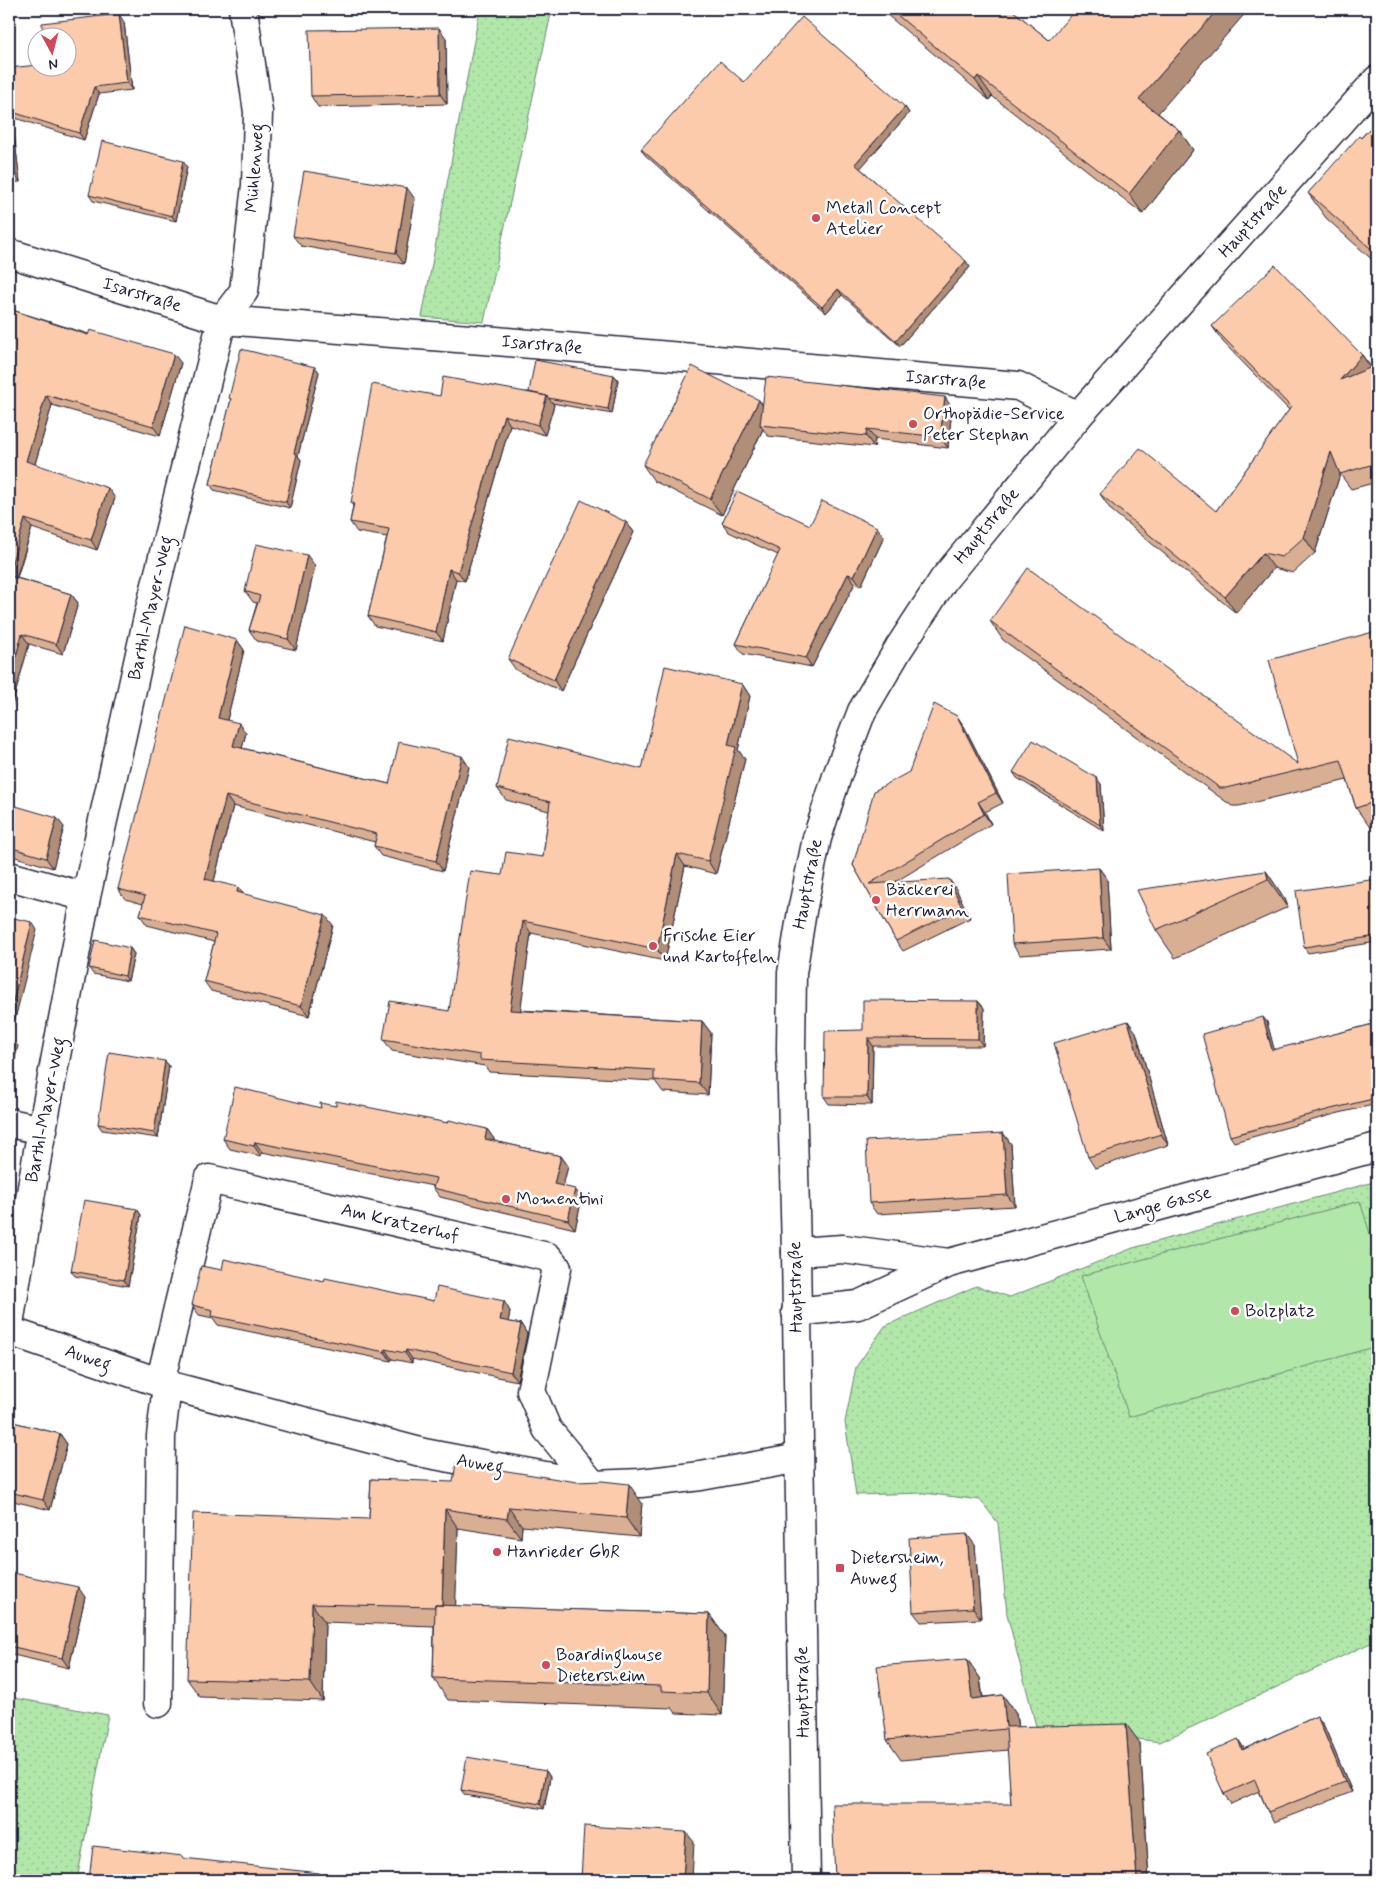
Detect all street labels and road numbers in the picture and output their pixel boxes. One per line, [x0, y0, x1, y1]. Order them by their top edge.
street label: Mühlenweg [240, 122, 272, 214]
street label: Hauptstraße [1213, 179, 1293, 263]
street label: Isarstraße [100, 272, 184, 318]
street label: Isarstraße [500, 330, 584, 361]
street label: Isarstraße [904, 365, 988, 396]
street label: Hauptstraße [949, 483, 1025, 569]
street label: Barthl-Mayer-Weg [123, 533, 181, 683]
street label: Hauptstraße [787, 837, 829, 931]
street label: Barthl-Mayer-Weg [20, 1035, 74, 1185]
street label: Lange Gasse [1112, 1181, 1214, 1230]
street label: Am Kratzerhof [339, 1198, 462, 1248]
street label: Hauptstraße [783, 1241, 809, 1333]
street label: Auweg [61, 1339, 114, 1379]
street label: Auweg [454, 1448, 505, 1482]
street label: Hauptstraße [790, 1646, 816, 1738]

